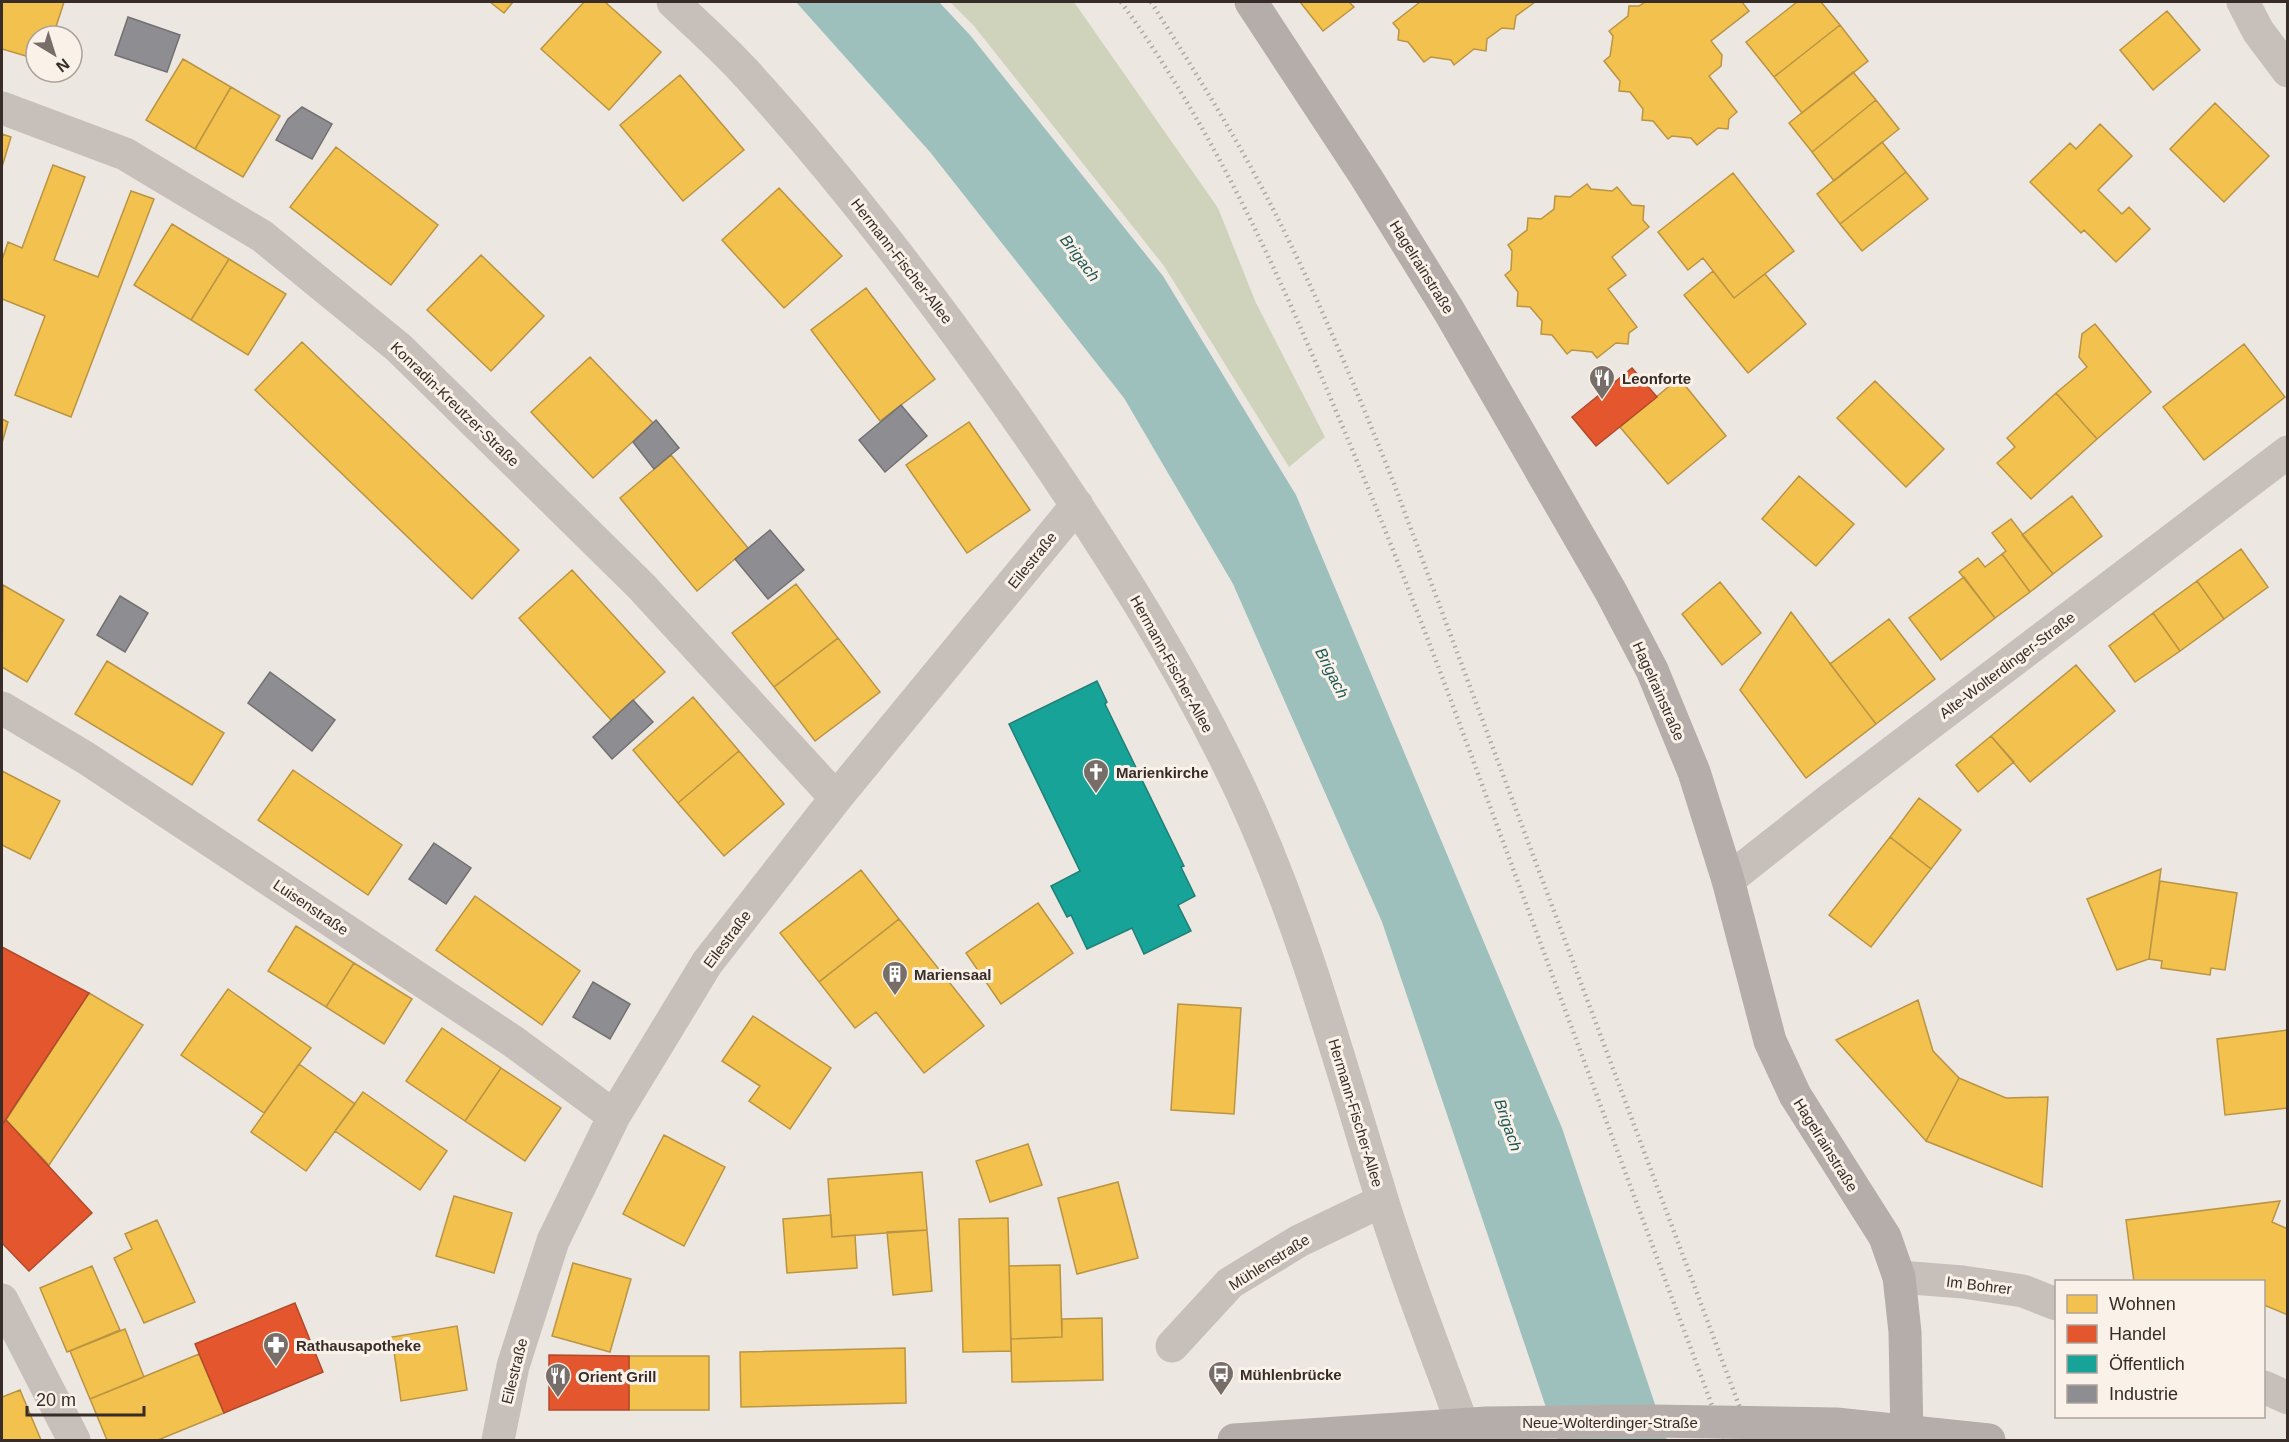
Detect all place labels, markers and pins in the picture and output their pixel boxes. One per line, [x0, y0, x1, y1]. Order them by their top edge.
restaurant icon: Leonforte [1587, 363, 1617, 401]
place label: Leonforte [1622, 370, 1691, 387]
church icon: Marienkirche [1081, 757, 1111, 795]
place label: Marienkirche [1116, 764, 1209, 781]
building icon: Mariensaal [880, 959, 910, 997]
place label: Mariensaal [914, 966, 992, 983]
pharmacy icon: Rathausapotheke [261, 1330, 291, 1368]
place label: Rathausapotheke [296, 1337, 421, 1354]
bus stop icon: Mühlenbrücke [1206, 1359, 1236, 1397]
restaurant icon: Orient Grill [543, 1361, 573, 1399]
place label: Mühlenbrücke [1240, 1366, 1342, 1383]
place label: Orient Grill [578, 1368, 656, 1385]

